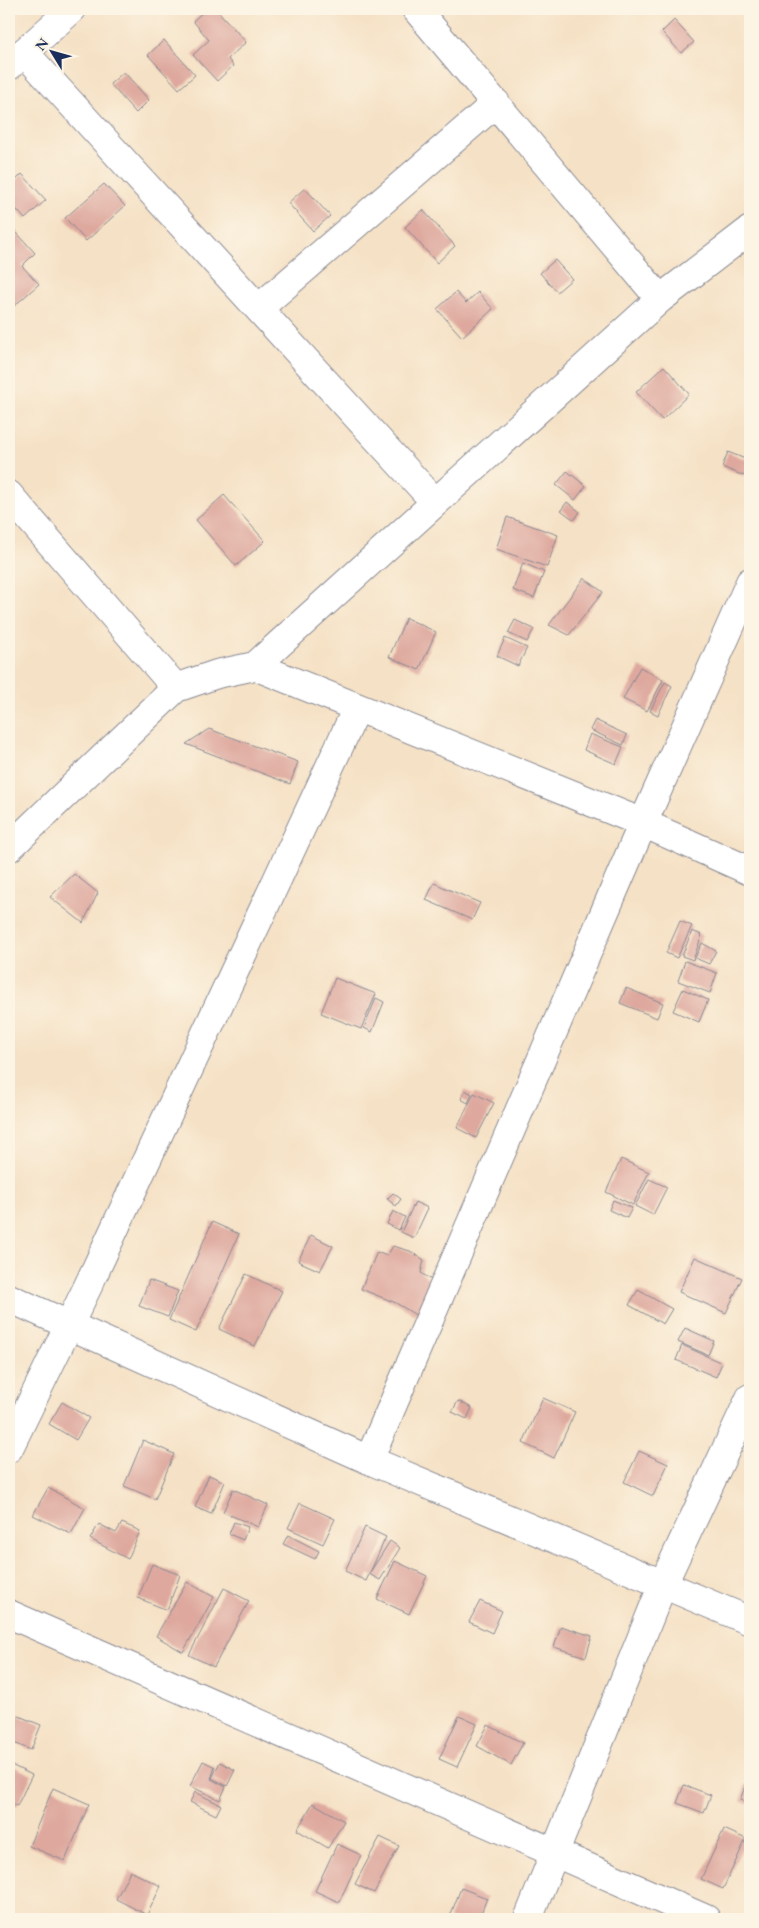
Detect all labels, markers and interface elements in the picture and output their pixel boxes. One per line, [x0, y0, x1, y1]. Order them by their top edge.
north arrow [28, 28, 78, 78]
text: N [31, 34, 53, 54]

